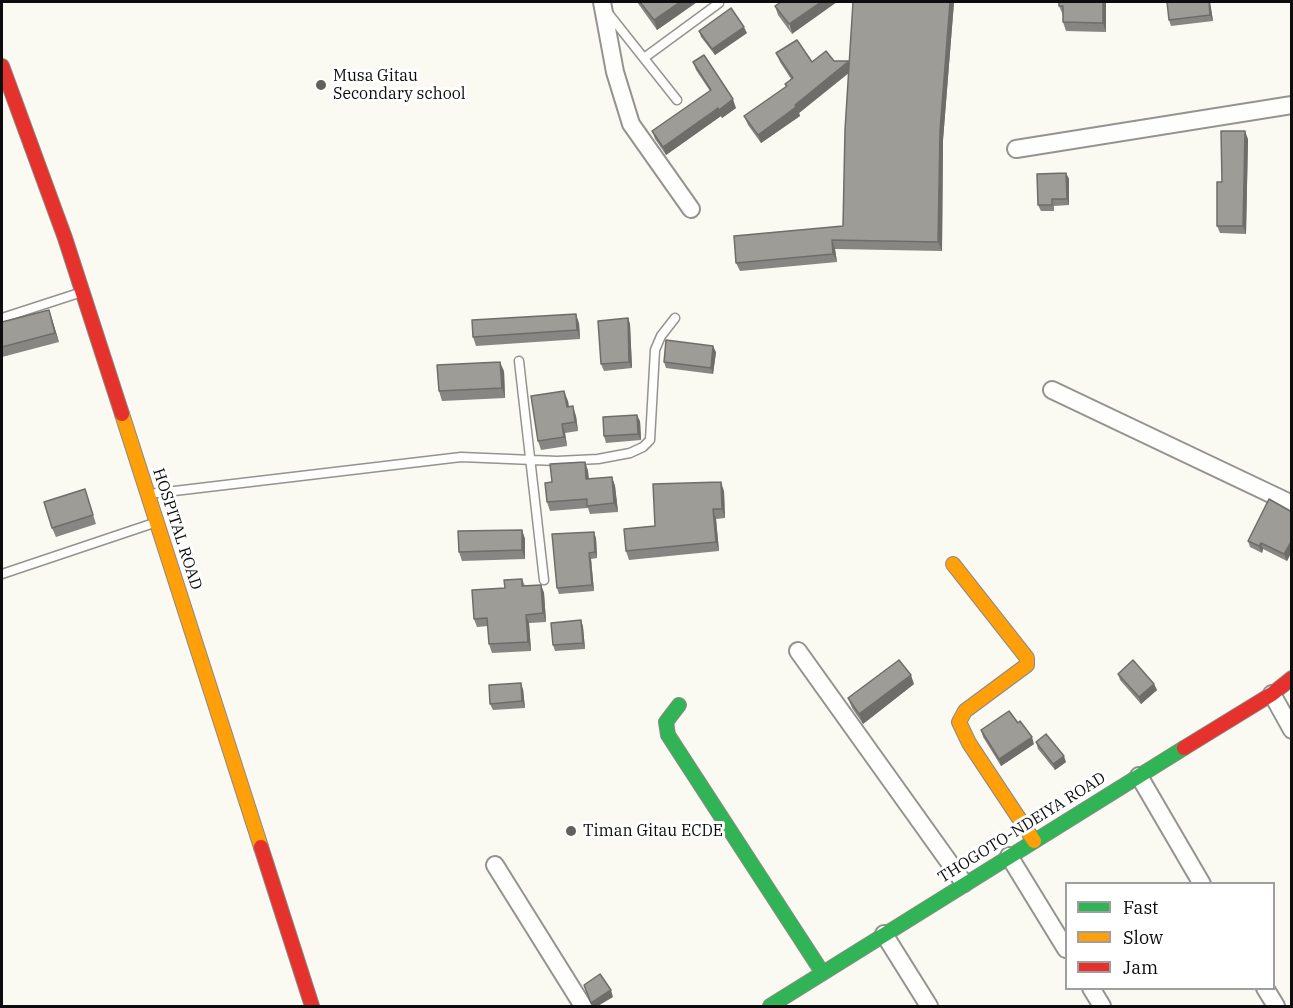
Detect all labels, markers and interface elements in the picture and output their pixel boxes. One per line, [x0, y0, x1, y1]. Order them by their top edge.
place label: Musa Gitau Secondary school [333, 66, 466, 104]
marker: Musa Gitau Secondary school [314, 78, 328, 92]
street label: HOSPITAL ROAD [148, 466, 206, 592]
street label: THOGOTO-NDEIYA ROAD [935, 769, 1109, 887]
place label: Timan Gitau ECDE [583, 821, 723, 841]
marker: Timan Gitau ECDE [564, 824, 578, 838]
legend [1065, 882, 1275, 990]
text: Fast [1123, 896, 1158, 919]
text: Slow [1123, 926, 1163, 949]
text: Jam [1123, 956, 1158, 979]

